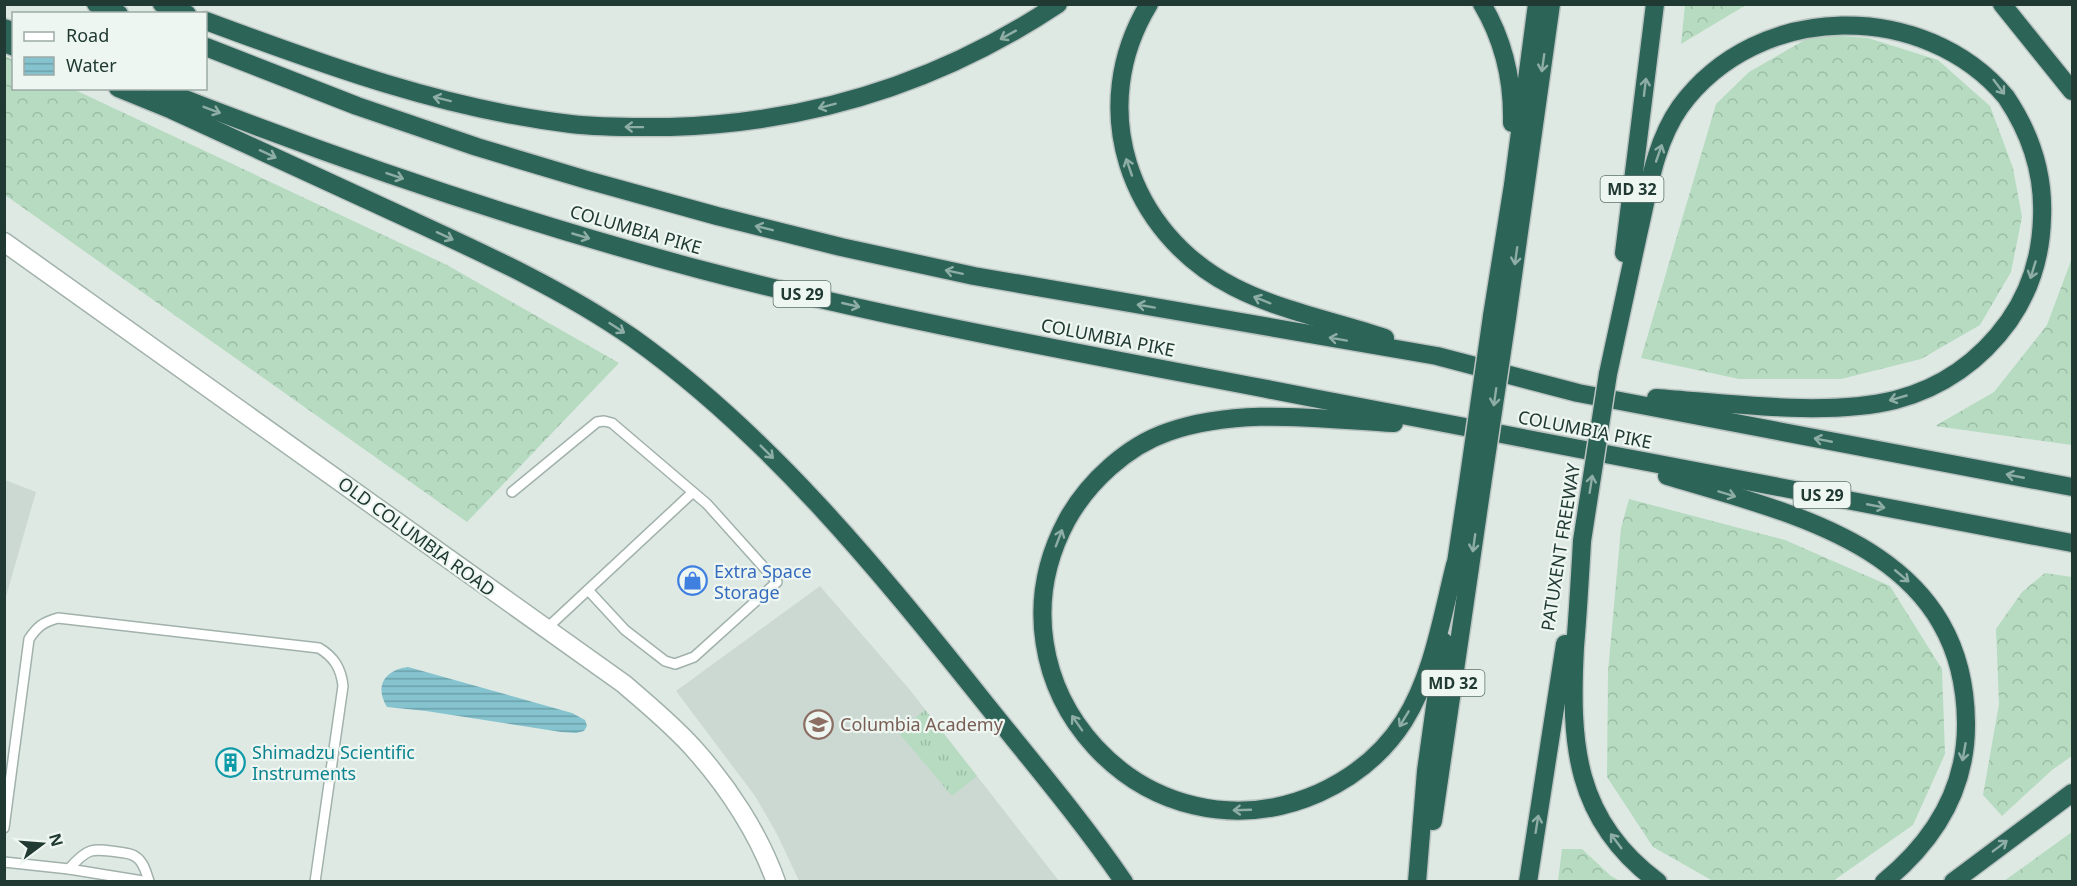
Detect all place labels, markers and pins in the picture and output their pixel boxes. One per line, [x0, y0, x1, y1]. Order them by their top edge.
place label: Extra Space Storage [714, 559, 812, 604]
shop icon: Extra Space Storage [677, 565, 709, 597]
school or university icon: Columbia Academy [803, 708, 835, 740]
place label: Columbia Academy [840, 712, 1004, 736]
place label: Shimadzu Scientific Instruments [252, 740, 415, 785]
building icon: Shimadzu Scientific Instruments [215, 746, 247, 778]

